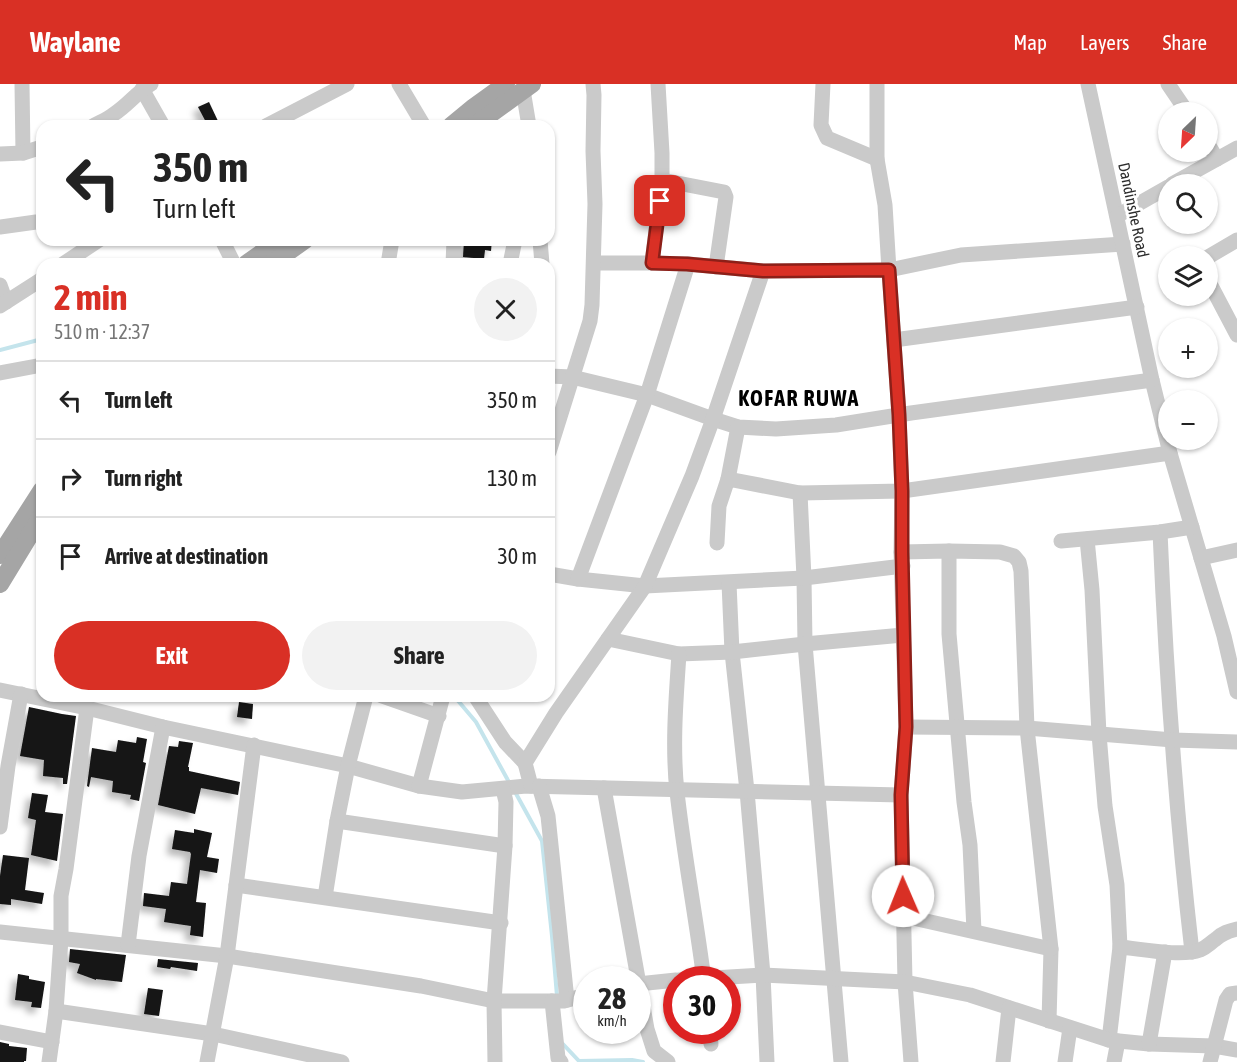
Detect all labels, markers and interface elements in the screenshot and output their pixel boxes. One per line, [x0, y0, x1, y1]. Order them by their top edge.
text: Waylane [30, 26, 121, 58]
text: Map [1013, 30, 1047, 54]
text: Layers [1080, 30, 1130, 54]
text: Share [1163, 30, 1207, 54]
north arrow [1158, 102, 1218, 162]
map controls [1158, 102, 1218, 450]
text: 350 m [153, 143, 248, 191]
icon: left [54, 144, 132, 222]
street label: Dandinshe Road [1115, 161, 1153, 259]
button: search [1158, 174, 1218, 234]
pin [634, 175, 685, 226]
icon: arrive [643, 184, 676, 217]
text: Turn left [153, 193, 236, 224]
button: layers [1158, 246, 1218, 306]
text: 2 min [54, 276, 128, 318]
button: close [474, 278, 537, 341]
button: + [1158, 318, 1218, 378]
text: 510 m · 12:37 [54, 320, 150, 343]
icon: left [54, 384, 87, 417]
district label: KOFAR RUWA [738, 385, 860, 411]
text: Turn left [105, 387, 172, 413]
text: 350 m [487, 387, 537, 413]
button: − [1158, 390, 1218, 450]
icon: right [54, 462, 87, 495]
text: Turn right [105, 465, 182, 491]
text: 130 m [487, 465, 537, 491]
icon: arrive [54, 540, 87, 573]
text: Arrive at destination [105, 543, 268, 569]
text: 30 m [497, 543, 537, 569]
button: Exit [54, 621, 290, 690]
button: Share [302, 621, 537, 690]
position arrow [871, 864, 935, 928]
speed limit sign: 30 [663, 966, 741, 1044]
text: 28 [598, 981, 626, 1015]
text: km/h [597, 1012, 627, 1029]

